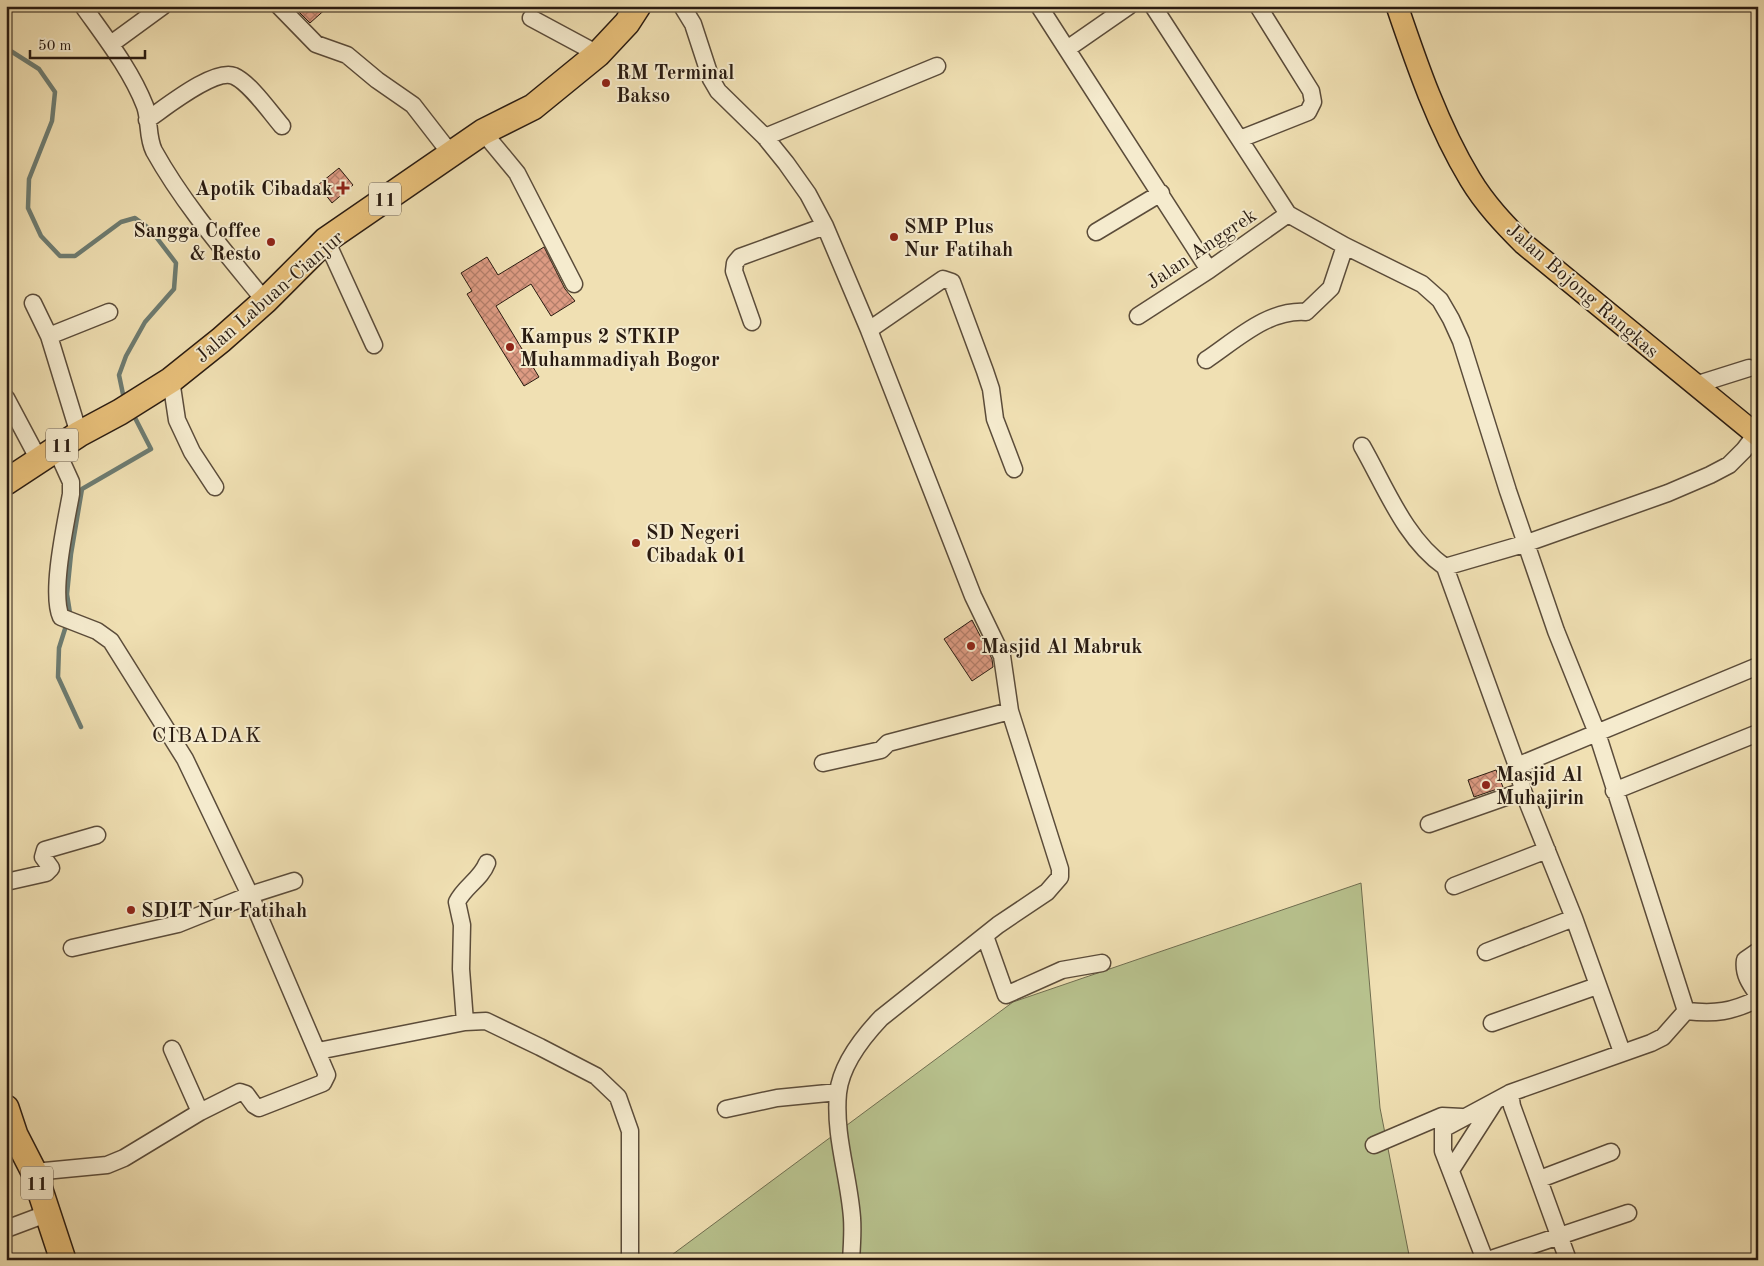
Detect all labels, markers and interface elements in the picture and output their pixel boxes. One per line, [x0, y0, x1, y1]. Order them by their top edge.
scale bar [30, 28, 145, 60]
text: 50 m [38, 39, 72, 54]
place label: RM Terminal Bakso [616, 64, 735, 107]
marker: RM Terminal Bakso [600, 77, 612, 89]
place label: Apotik Cibadak [195, 180, 333, 200]
marker: Apotik Cibadak [337, 182, 349, 194]
road number: 11 [369, 182, 401, 215]
street label: Jalan Anggrek [1144, 206, 1261, 294]
place label: SMP Plus Nur Fatihah [904, 218, 1013, 261]
street label: Jalan Bojong Rangkas [1502, 220, 1662, 363]
place label: Sangga Coffee & Resto [133, 222, 261, 265]
street label: Jalan Labuan-Cianjur [192, 228, 348, 367]
marker: SMP Plus Nur Fatihah [888, 231, 900, 243]
marker: Sangga Coffee & Resto [265, 236, 277, 248]
place label: Kampus 2 STKIP Muhammadiyah Bogor [520, 328, 720, 371]
marker: Kampus 2 STKIP Muhammadiyah Bogor [504, 341, 516, 353]
road number: 11 [46, 428, 78, 462]
place label: SD Negeri Cibadak 01 [646, 524, 747, 567]
marker: SD Negeri Cibadak 01 [630, 537, 642, 549]
place label: Masjid Al Mabruk [981, 638, 1142, 658]
marker: Masjid Al Mabruk [965, 640, 977, 652]
district label: CIBADAK [152, 725, 262, 747]
place label: Masjid Al Muhajirin [1496, 766, 1584, 809]
marker: Masjid Al Muhajirin [1480, 779, 1492, 791]
place label: SDIT Nur Fatihah [141, 902, 307, 922]
marker: SDIT Nur Fatihah [125, 904, 137, 916]
road number: 11 [21, 1166, 53, 1200]

